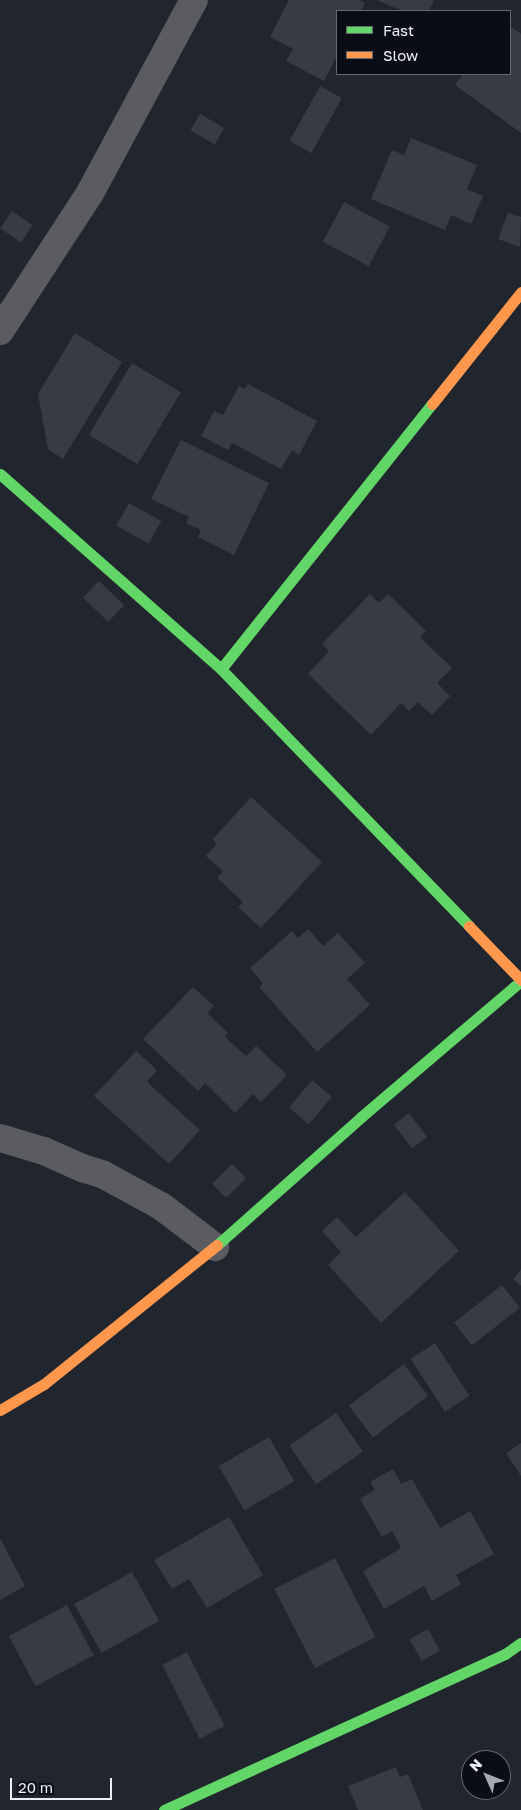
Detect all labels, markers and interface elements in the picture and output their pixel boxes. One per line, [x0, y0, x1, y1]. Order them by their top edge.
legend [336, 10, 511, 75]
text: Fast [383, 21, 414, 39]
text: Slow [383, 46, 418, 64]
north arrow [461, 1750, 511, 1800]
text: N [466, 1755, 485, 1775]
scale bar [12, 1768, 115, 1800]
text: 20 m [18, 1778, 53, 1796]

